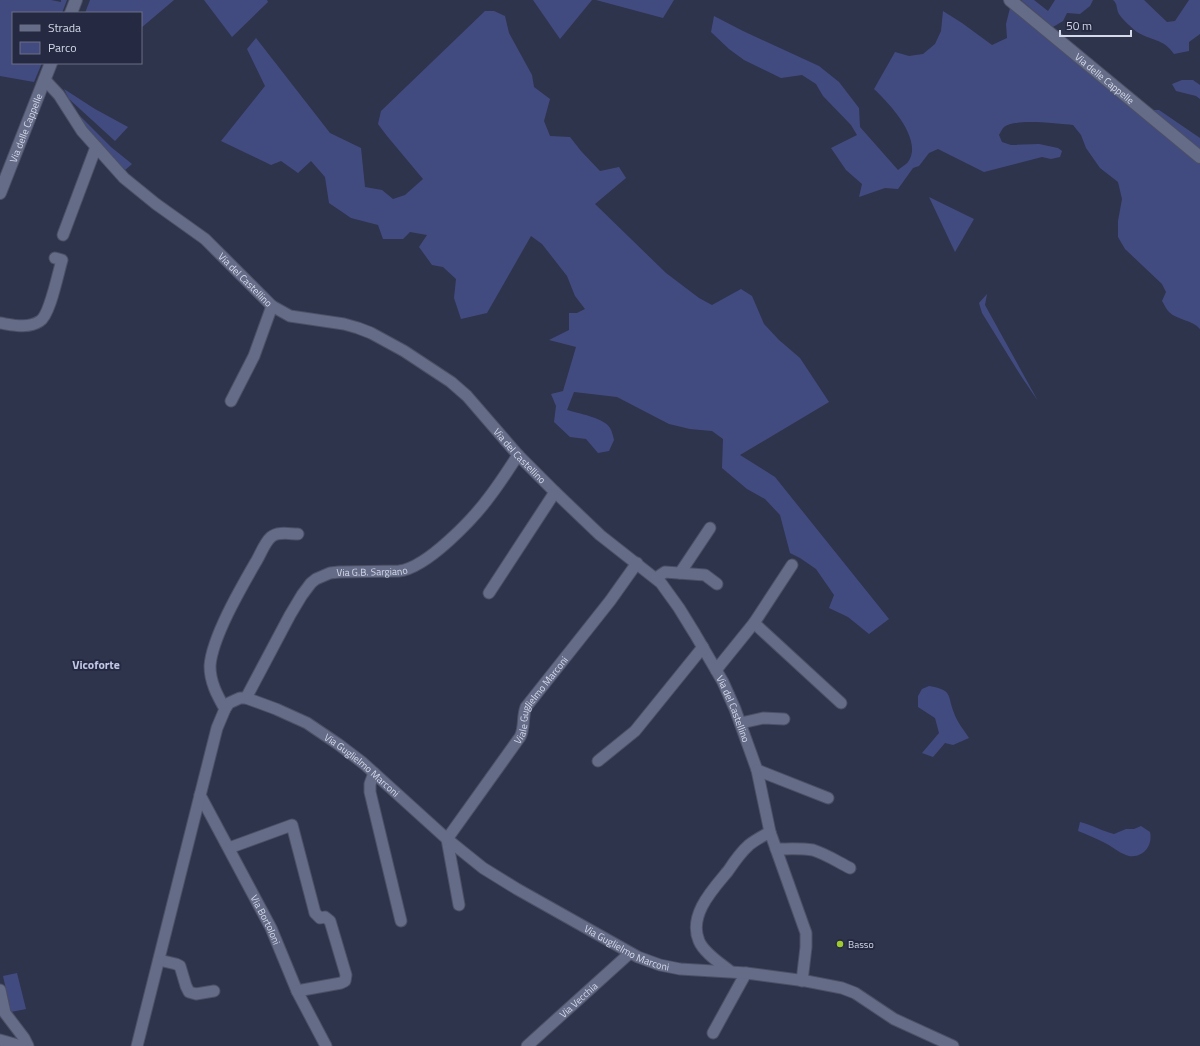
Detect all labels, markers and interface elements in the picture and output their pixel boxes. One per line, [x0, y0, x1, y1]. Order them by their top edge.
legend [12, 12, 142, 64]
scale bar [1060, 12, 1131, 38]
text: 50 m [1066, 16, 1092, 35]
text: Strada [48, 18, 81, 37]
text: Parco [48, 38, 77, 57]
street label: Via delle Cappelle [1071, 50, 1138, 108]
street label: Via delle Cappelle [6, 91, 46, 165]
street label: Via del Castellino [215, 249, 276, 310]
street label: Via del Castellino [490, 425, 549, 487]
street label: Via G.B. Sargiano [336, 562, 410, 580]
street label: Viale Guglielmo Marconi [510, 653, 572, 747]
district label: Vicoforte [72, 655, 120, 674]
street label: Via del Castellino [713, 672, 753, 744]
street label: Via Guglielmo Marconi [321, 730, 403, 801]
street label: Via Bortoloni [247, 892, 284, 947]
street label: Via Guglielmo Marconi [581, 921, 671, 975]
place label: Basso [848, 937, 874, 952]
marker: Basso [835, 939, 845, 949]
street label: Via Vecchia [556, 979, 601, 1021]

